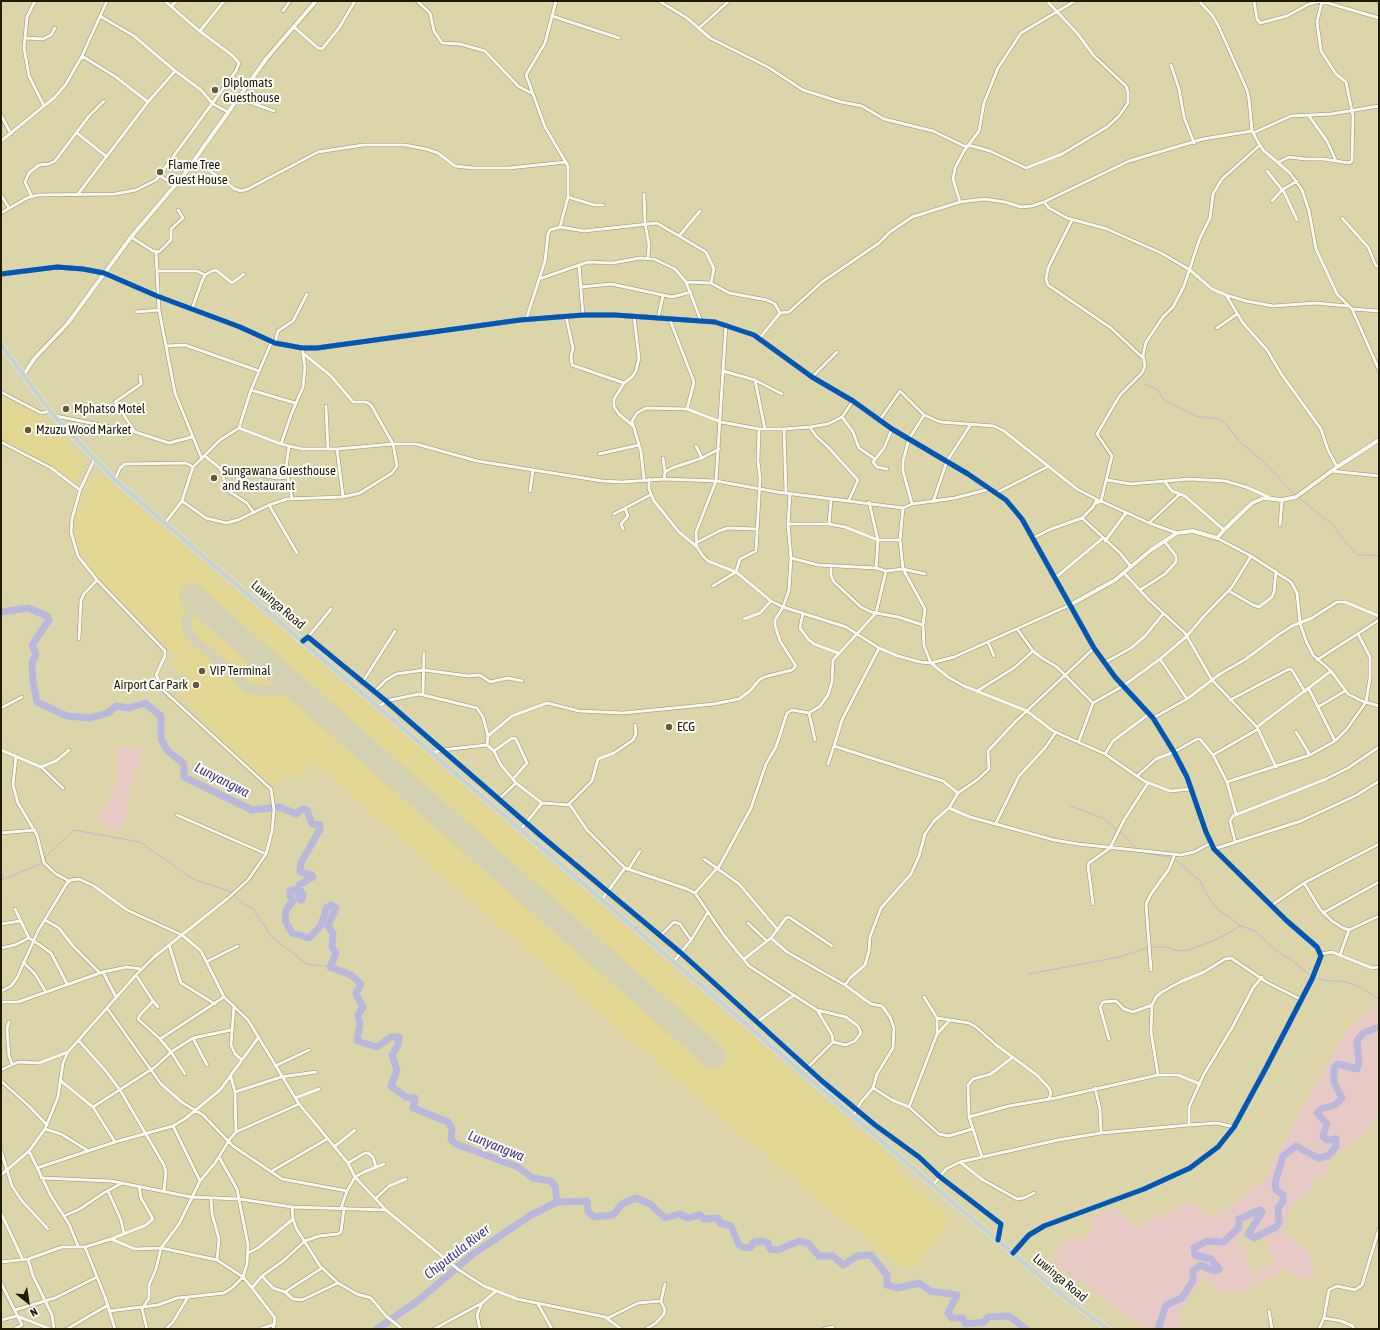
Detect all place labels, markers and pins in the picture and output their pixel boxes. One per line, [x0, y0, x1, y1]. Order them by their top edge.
place label: Diplomats Guesthouse [223, 75, 280, 106]
marker: Diplomats Guesthouse [210, 85, 220, 95]
place label: Flame Tree Guest House [168, 157, 228, 188]
marker: Flame Tree Guest House [155, 167, 165, 177]
place label: Mphatso Motel [74, 401, 145, 417]
marker: Mphatso Motel [61, 404, 71, 414]
place label: Mzuzu Wood Market [36, 422, 131, 438]
marker: Mzuzu Wood Market [23, 425, 33, 435]
place label: Sungawana Guesthouse and Restaurant [222, 463, 336, 494]
marker: Sungawana Guesthouse and Restaurant [209, 473, 219, 483]
place label: VIP Terminal [210, 663, 271, 679]
marker: VIP Terminal [197, 666, 207, 676]
place label: Airport Car Park [114, 677, 188, 693]
marker: Airport Car Park [191, 680, 201, 690]
place label: ECG [677, 719, 695, 735]
marker: ECG [664, 722, 674, 732]

